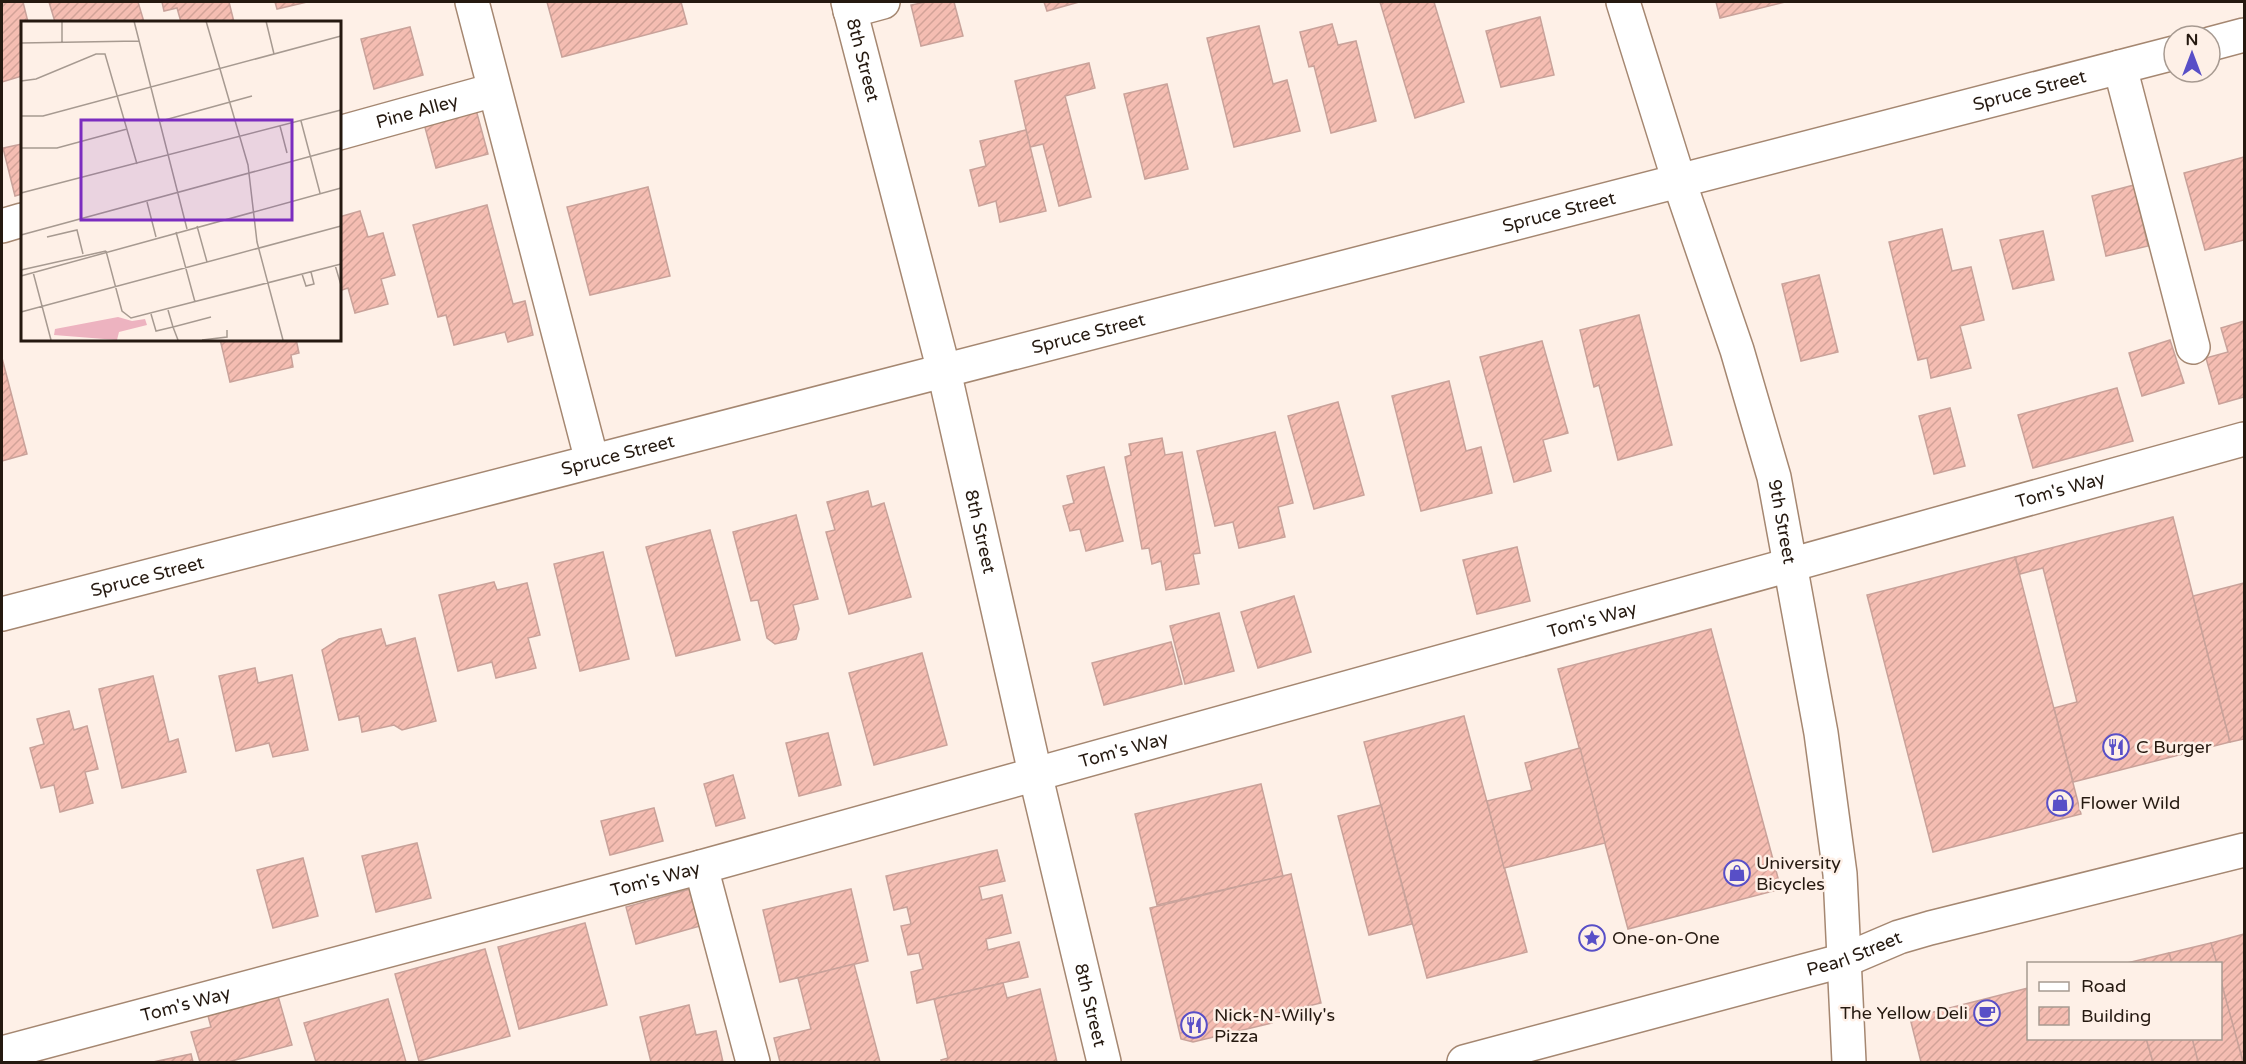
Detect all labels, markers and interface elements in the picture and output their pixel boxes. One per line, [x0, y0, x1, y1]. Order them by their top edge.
street label: 8th Street [842, 16, 885, 104]
inset map [21, 21, 340, 340]
north arrow [2162, 24, 2222, 84]
text: N [2186, 30, 2198, 50]
street label: Spruce Street [1970, 65, 2089, 116]
street label: Pine Alley [373, 89, 461, 133]
street label: Spruce Street [1500, 187, 1618, 237]
street label: Spruce Street [1029, 308, 1147, 359]
street label: Spruce Street [559, 430, 677, 480]
street label: Tom's Way [2013, 467, 2108, 513]
street label: 9th Street [1764, 478, 1801, 566]
street label: 8th Street [960, 488, 1001, 576]
street label: Spruce Street [88, 551, 206, 602]
street label: Tom's Way [1545, 597, 1639, 643]
street label: Tom's Way [1077, 727, 1171, 773]
restaurant icon: C Burger [2101, 732, 2131, 762]
place label: C Burger [2136, 736, 2212, 758]
shop icon: Flower Wild [2045, 788, 2075, 818]
place label: Flower Wild [2080, 792, 2180, 814]
place label: University Bicycles [1756, 852, 1841, 895]
street label: Tom's Way [608, 857, 703, 902]
shop icon: University Bicycles [1722, 858, 1752, 888]
place icon: One-on-One [1577, 923, 1607, 953]
street label: Pearl Street [1804, 926, 1905, 981]
place label: One-on-One [1612, 927, 1720, 949]
street label: 8th Street [1070, 961, 1111, 1049]
legend [2027, 962, 2222, 1040]
text: Road [2081, 975, 2126, 997]
street label: Tom's Way [138, 982, 233, 1027]
cafe icon: The Yellow Deli [1972, 998, 2002, 1028]
place label: The Yellow Deli [1840, 1002, 1968, 1024]
place label: Nick-N-Willy's Pizza [1214, 1004, 1335, 1047]
text: Building [2081, 1005, 2151, 1027]
restaurant icon: Nick-N-Willy's Pizza [1179, 1010, 1209, 1040]

